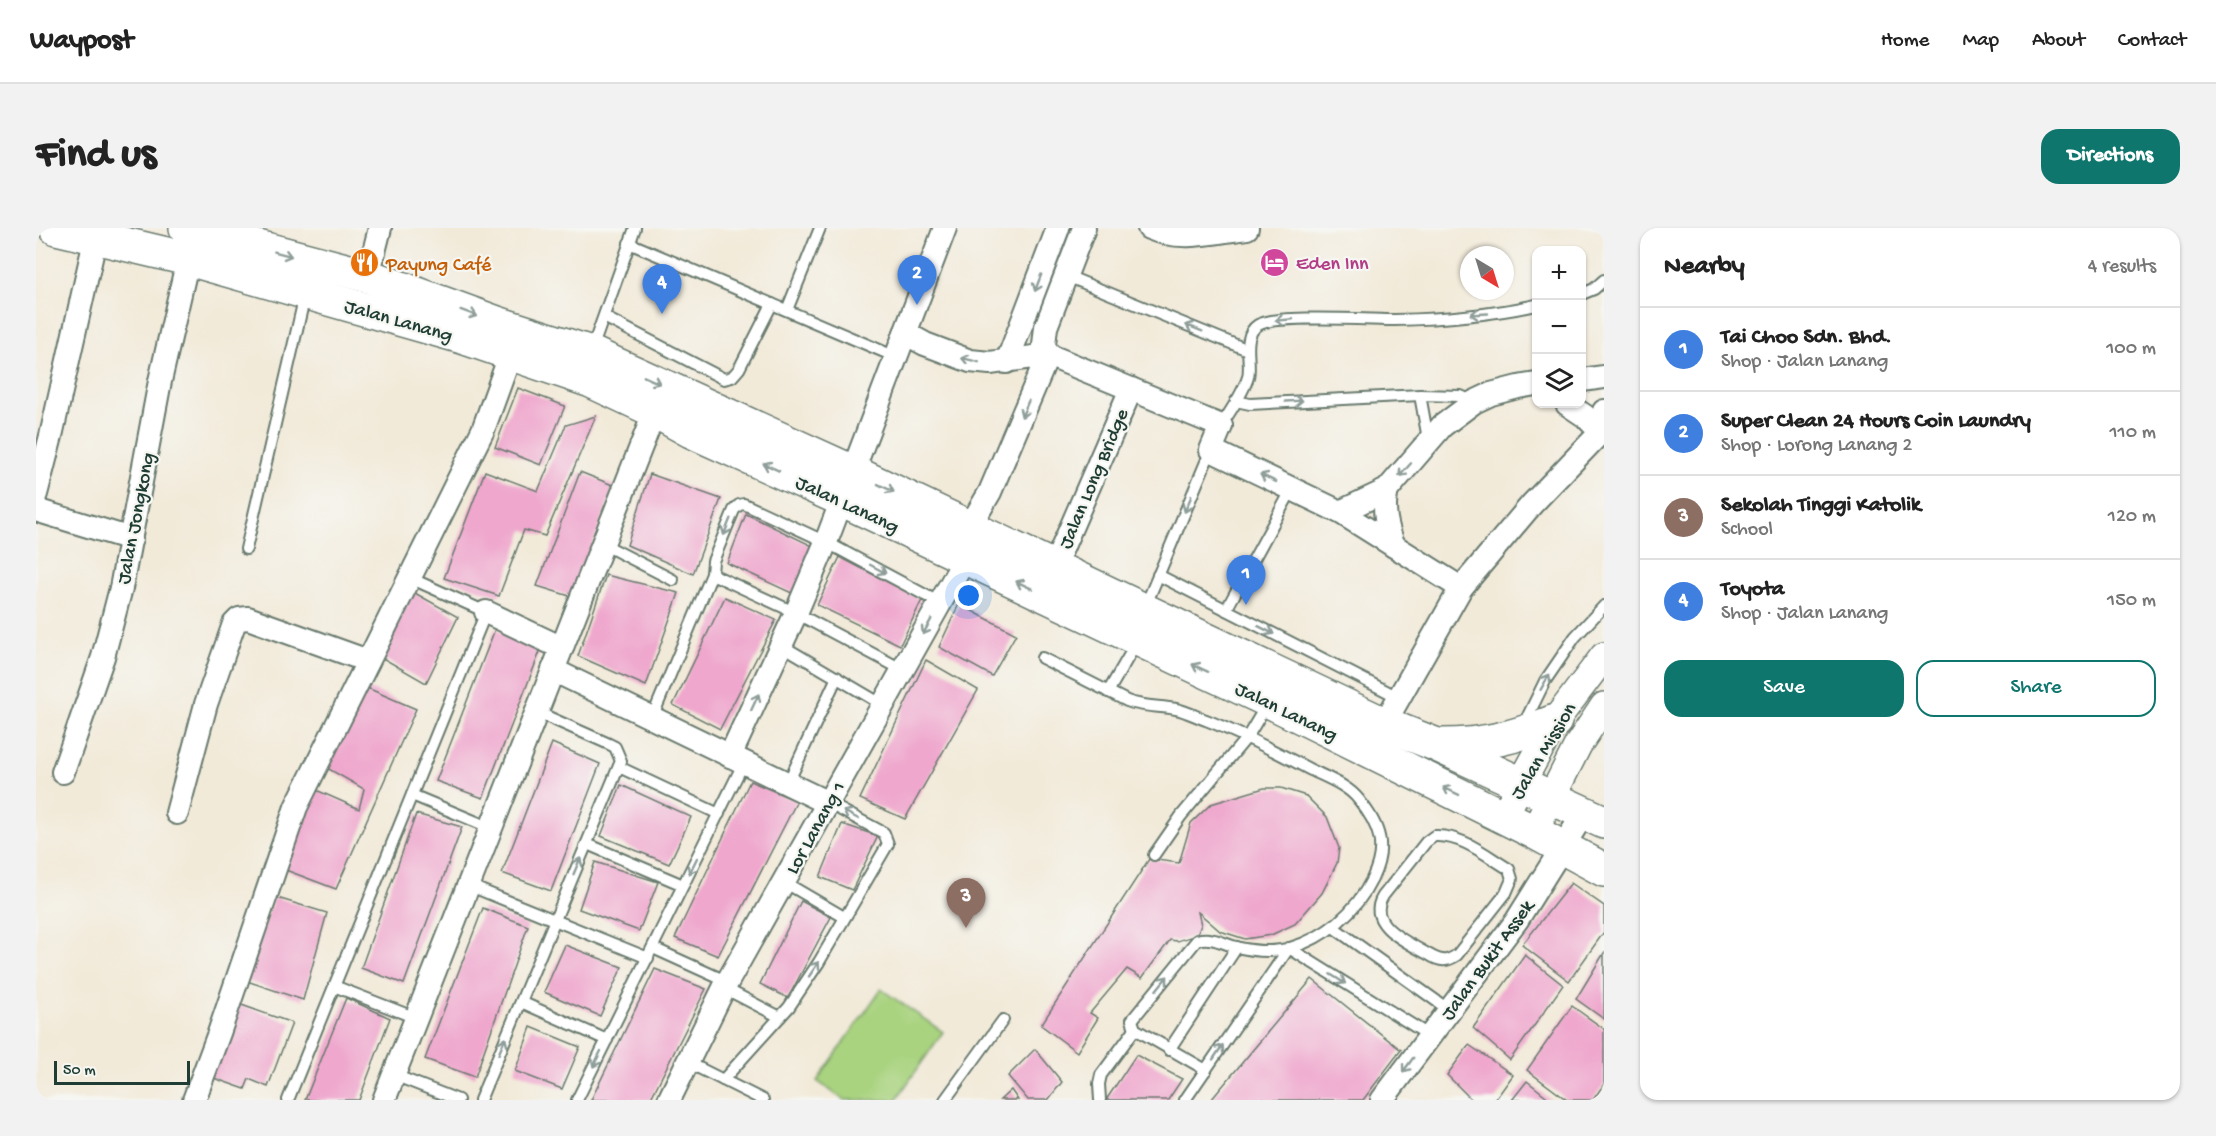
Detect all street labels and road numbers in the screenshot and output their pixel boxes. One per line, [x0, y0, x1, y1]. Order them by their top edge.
street label: Jalan Lanang [341, 296, 455, 349]
street label: Jalan Long Bridge [1055, 405, 1135, 553]
street label: Jalan Jongkong [113, 451, 161, 586]
street label: Jalan Lanang [791, 472, 902, 540]
street label: Jalan Lanang [1230, 678, 1341, 748]
street label: Jalan Mission [1507, 699, 1583, 804]
street label: Lor Lanang 1 [782, 778, 852, 879]
street label: Jalan Bukit Assek [1438, 895, 1541, 1026]

